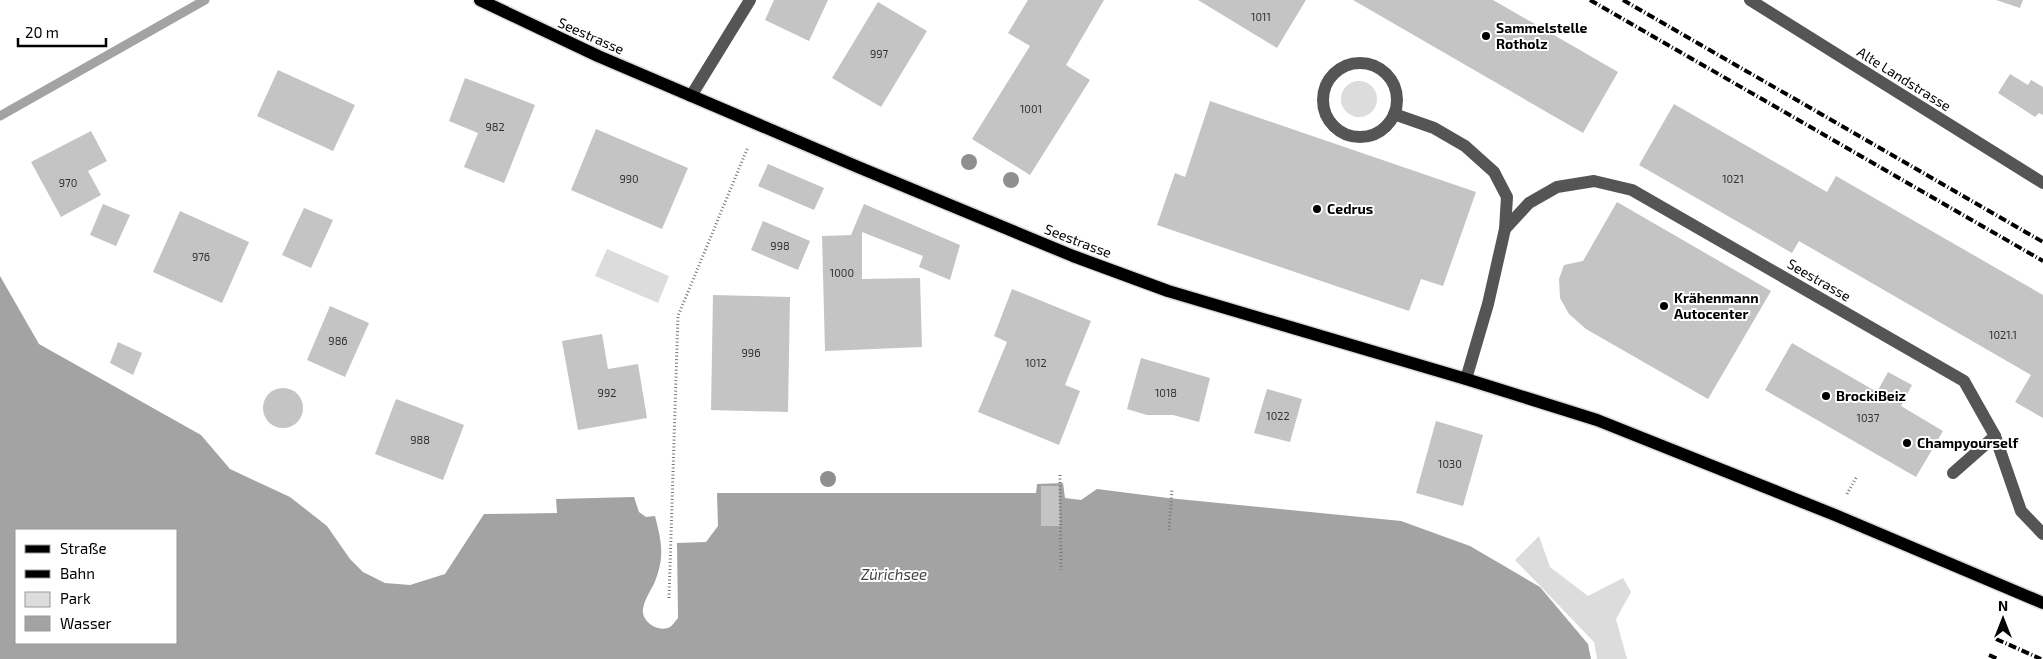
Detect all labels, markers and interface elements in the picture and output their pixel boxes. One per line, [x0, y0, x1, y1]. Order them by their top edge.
house number: 1011 [1251, 10, 1271, 23]
street label: Seestrasse [556, 13, 627, 58]
scale bar [18, 15, 105, 47]
place label: Sammelstelle Rotholz [1496, 19, 1588, 52]
text: 20 m [25, 23, 59, 41]
marker: Sammelstelle Rotholz [1480, 30, 1492, 42]
street label: Alte Landstrasse [1854, 43, 1954, 114]
house number: 997 [870, 47, 888, 60]
house number: 1001 [1020, 102, 1042, 115]
house number: 982 [485, 120, 505, 133]
house number: 990 [619, 172, 639, 185]
house number: 1021 [1722, 172, 1744, 185]
house number: 970 [59, 176, 77, 189]
place label: Cedrus [1327, 200, 1373, 217]
marker: Cedrus [1311, 203, 1323, 215]
street label: Seestrasse [1042, 220, 1114, 261]
house number: 998 [770, 239, 790, 252]
house number: 976 [192, 250, 210, 263]
street label: Seestrasse [1785, 255, 1854, 305]
house number: 1000 [830, 266, 854, 279]
place label: Krähenmann Autocenter [1674, 289, 1759, 322]
marker: Krähenmann Autocenter [1658, 300, 1670, 312]
house number: 1021.1 [1989, 328, 2017, 341]
house number: 986 [328, 334, 348, 347]
house number: 996 [742, 346, 760, 359]
house number: 1012 [1025, 356, 1047, 369]
house number: 992 [598, 386, 616, 399]
house number: 1018 [1155, 386, 1177, 399]
place label: BrockiBeiz [1836, 387, 1906, 404]
marker: BrockiBeiz [1820, 390, 1832, 402]
house number: 1022 [1266, 409, 1290, 422]
house number: 1037 [1857, 411, 1880, 424]
house number: 988 [410, 433, 430, 446]
place label: Champyourself [1917, 434, 2018, 451]
marker: Champyourself [1901, 437, 1913, 449]
house number: 1030 [1438, 457, 1462, 470]
legend [15, 529, 178, 644]
text: Straße [60, 539, 106, 557]
text: Bahn [60, 564, 95, 582]
water label: Zürichsee [861, 565, 927, 583]
text: Park [60, 589, 91, 607]
north arrow [1978, 594, 2028, 644]
text: N [1998, 597, 2008, 614]
text: Wasser [60, 614, 112, 632]

